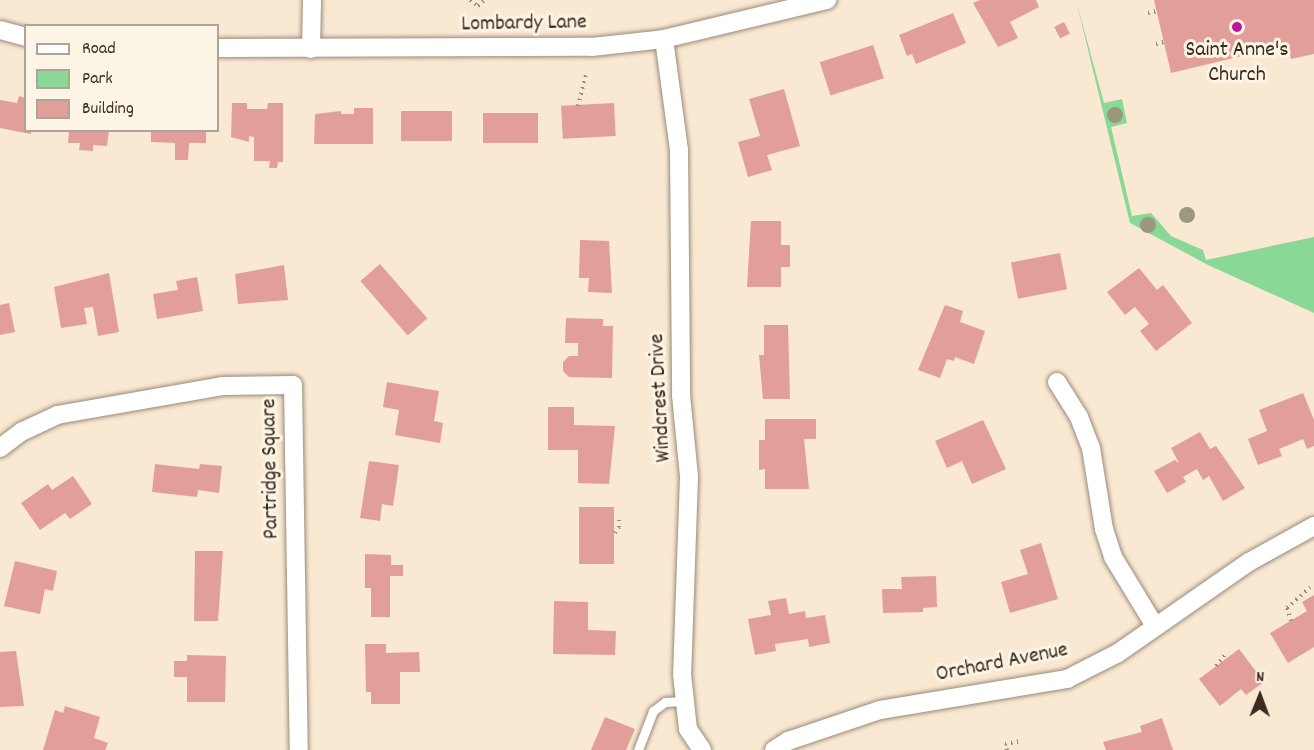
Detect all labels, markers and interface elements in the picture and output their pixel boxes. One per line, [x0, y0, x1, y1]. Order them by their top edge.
street label: Lombardy Lane [461, 10, 587, 38]
marker: Saint Anne's Church [1230, 20, 1244, 34]
legend [24, 24, 219, 132]
text: Road [82, 37, 116, 62]
place label: Saint Anne's Church [1186, 37, 1288, 88]
text: Park [82, 67, 113, 92]
text: Building [82, 97, 134, 122]
street label: Windcrest Drive [644, 333, 678, 463]
street label: Partridge Square [257, 398, 285, 540]
street label: Orchard Avenue [934, 637, 1070, 689]
north arrow [1230, 666, 1290, 726]
text: N [1256, 666, 1264, 689]

